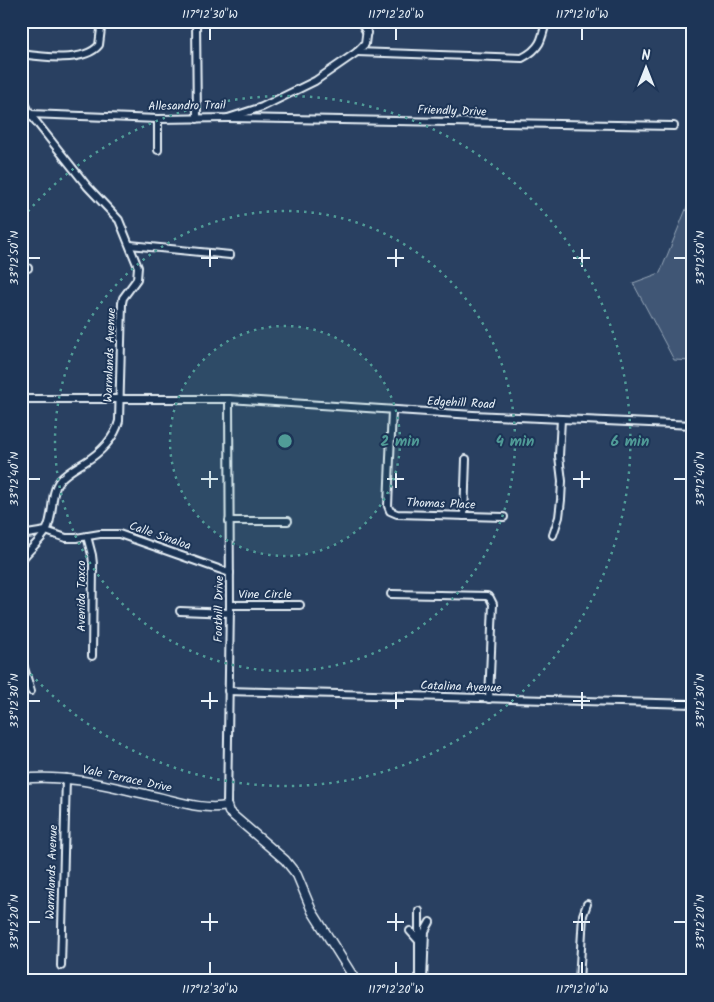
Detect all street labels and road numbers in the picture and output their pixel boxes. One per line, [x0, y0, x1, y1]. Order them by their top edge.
street label: Allesandro Trail [148, 96, 226, 116]
street label: Friendly Drive [417, 100, 488, 122]
street label: Warmlands Avenue [99, 307, 121, 403]
street label: Edgehill Road [426, 392, 497, 414]
street label: Thomas Place [406, 493, 477, 515]
street label: Calle Sinaloa [127, 517, 194, 556]
street label: Avenida Taxco [72, 560, 91, 632]
street label: Foothill Drive [209, 575, 229, 643]
street label: Vine Circle [238, 585, 292, 604]
street label: Catalina Avenue [420, 676, 502, 698]
street label: Vale Terrace Drive [80, 760, 174, 798]
street label: Warmlands Avenue [41, 824, 63, 920]

